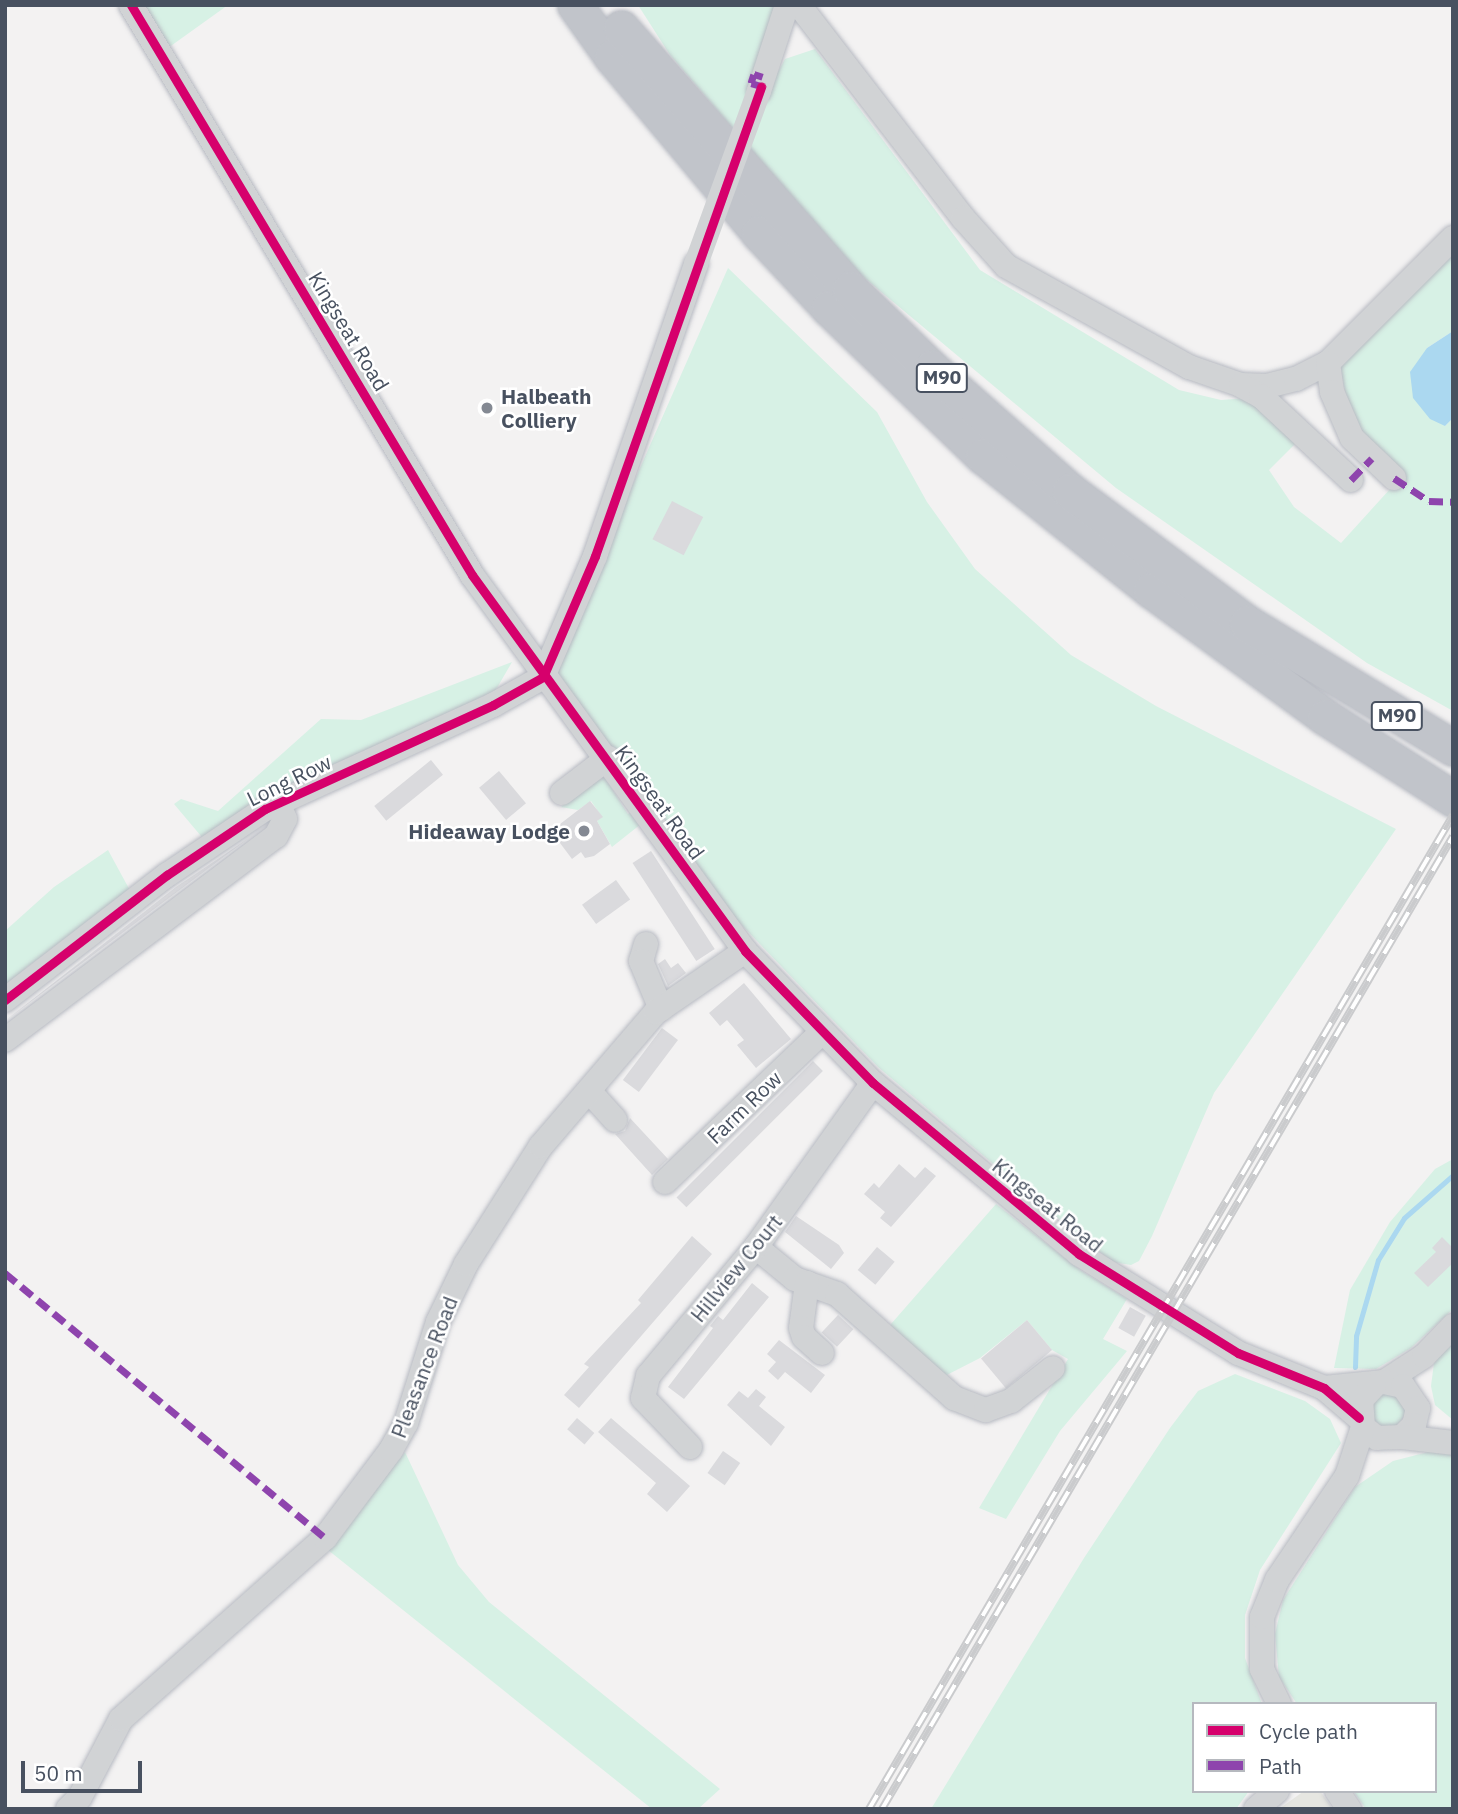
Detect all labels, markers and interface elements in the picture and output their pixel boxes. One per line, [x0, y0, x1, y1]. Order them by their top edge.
street label: Kingseat Road [303, 267, 395, 395]
road number: M90 [916, 362, 968, 394]
place label: Halbeath Colliery [501, 383, 591, 433]
marker: Halbeath Colliery [479, 400, 495, 416]
road number: M90 [1371, 701, 1423, 732]
street label: Kingseat Road [610, 740, 710, 864]
street label: Long Row [243, 749, 335, 811]
place label: Hideaway Lodge [408, 818, 570, 844]
marker: Hideaway Lodge [576, 823, 592, 839]
street label: Farm Row [701, 1065, 787, 1149]
street label: Kingseat Road [988, 1153, 1108, 1257]
street label: Hillview Court [685, 1209, 787, 1327]
street label: Pleasance Road [385, 1293, 463, 1441]
legend [1192, 1702, 1437, 1793]
text: Cycle path [1259, 1717, 1358, 1745]
scale bar [24, 1748, 145, 1792]
text: Path [1259, 1752, 1302, 1780]
text: 50 m [34, 1759, 83, 1787]

